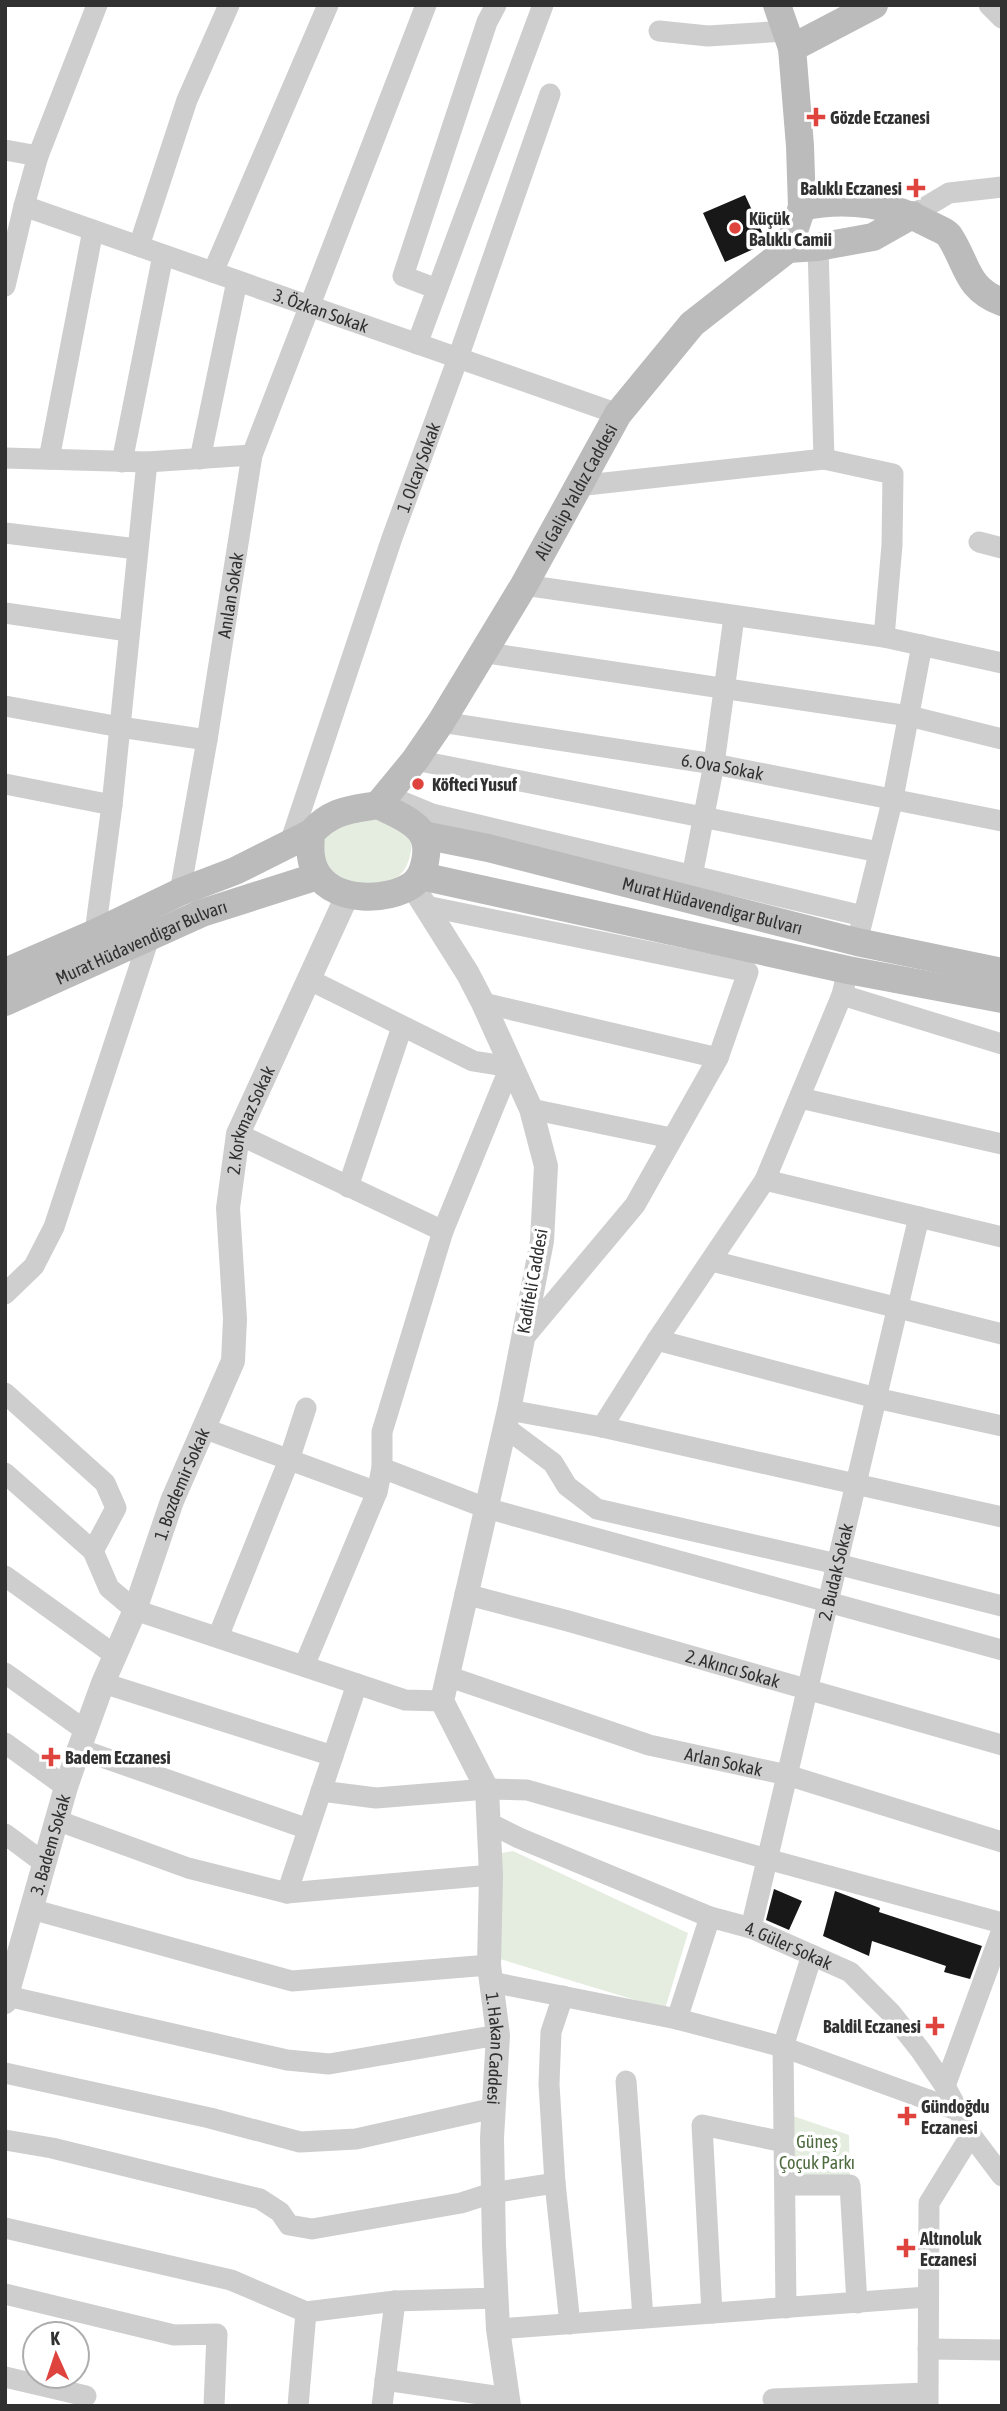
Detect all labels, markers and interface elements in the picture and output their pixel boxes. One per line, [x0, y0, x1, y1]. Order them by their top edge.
place label: Gözde Eczanesi [830, 107, 930, 128]
marker: Gözde Eczanesi [808, 109, 824, 125]
place label: Balıklı Eczanesi [800, 178, 902, 199]
marker: Balıklı Eczanesi [908, 180, 924, 196]
place label: Küçük Balıklı Camii [749, 208, 832, 250]
marker: Küçük Balıklı Camii [727, 220, 743, 236]
street label: 3. Özkan Sokak [271, 284, 372, 336]
street label: 1. Olcay Sokak [392, 419, 444, 515]
street label: Ali Galip Yaldız Caddesi [530, 420, 621, 563]
street label: Anılan Sokak [213, 551, 247, 639]
street label: 6. Ova Sokak [680, 749, 765, 784]
place label: Köfteci Yusuf [432, 774, 518, 795]
marker: Köfteci Yusuf [410, 776, 426, 792]
street label: Murat Hüdavendigar Bulvarı [620, 872, 805, 938]
street label: Murat Hüdavendigar Bulvarı [52, 895, 229, 988]
street label: 2. Korkmaz Sokak [222, 1062, 278, 1176]
street label: Kadifeli Caddesi [512, 1227, 552, 1335]
street label: 1. Bozdemir Sokak [149, 1424, 213, 1543]
street label: 2. Budak Sokak [814, 1521, 857, 1622]
street label: 2. Akıncı Sokak [684, 1645, 782, 1692]
street label: Arlan Sokak [683, 1743, 765, 1780]
place label: Badem Eczanesi [65, 1747, 171, 1768]
marker: Badem Eczanesi [43, 1749, 59, 1765]
street label: 3. Badem Sokak [26, 1792, 74, 1897]
street label: 4. Güler Sokak [743, 1916, 836, 1973]
street label: 1. Hakan Caddesi [482, 1991, 509, 2105]
place label: Baldil Eczanesi [823, 2016, 921, 2037]
marker: Baldil Eczanesi [927, 2018, 943, 2034]
place label: Gündoğdu Eczanesi [921, 2096, 990, 2138]
marker: Gündoğdu Eczanesi [899, 2108, 915, 2124]
park label: Güneş Çoçuk Parkı [779, 2131, 855, 2173]
place label: Altınoluk Eczanesi [919, 2228, 983, 2270]
marker: Altınoluk Eczanesi [898, 2240, 914, 2256]
north arrow [21, 2320, 91, 2390]
text: K [50, 2327, 61, 2349]

